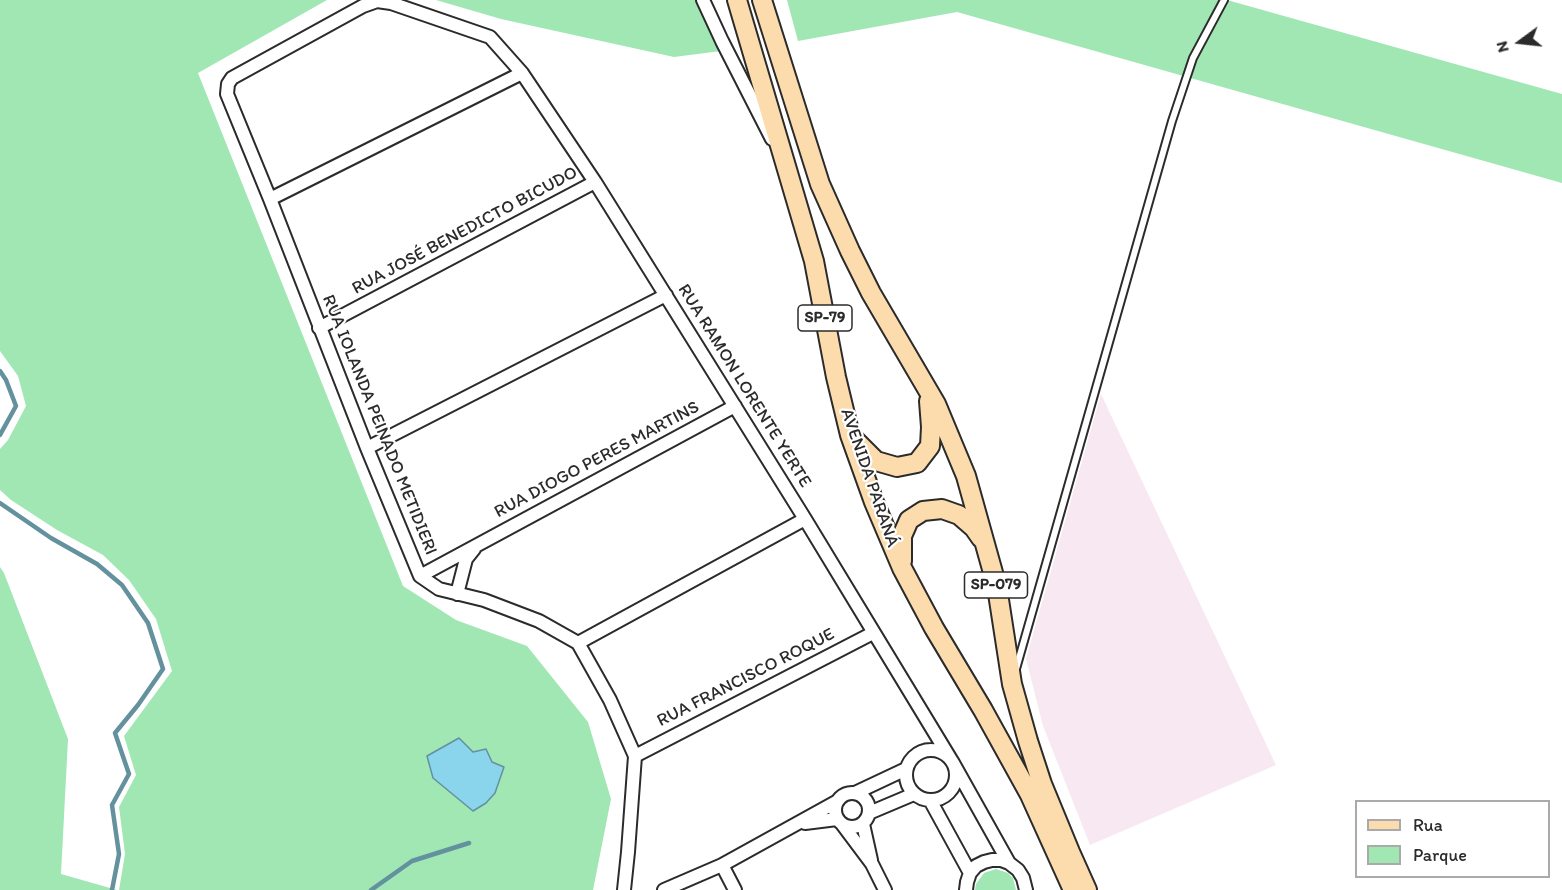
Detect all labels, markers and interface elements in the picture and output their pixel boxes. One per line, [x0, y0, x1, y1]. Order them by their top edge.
north arrow [1490, 12, 1550, 72]
text: N [1492, 39, 1513, 54]
street label: RUA JOSÉ BENEDICTO BICUDO [349, 162, 581, 300]
street label: RUA RAMON LORENTE YERTE [672, 280, 816, 492]
street label: RUA IOLANDA PEINADO METIDIERI [317, 292, 441, 558]
road number: SP-79 [798, 305, 852, 331]
street label: RUA DIOGO PERES MARTINS [491, 397, 703, 523]
street label: AVENIDA PARANÁ [835, 406, 903, 550]
road number: SP-079 [964, 572, 1028, 598]
street label: RUA FRANCISCO ROQUE [654, 624, 838, 732]
legend [1355, 800, 1550, 878]
text: Rua [1413, 814, 1443, 836]
text: Parque [1413, 844, 1467, 866]

